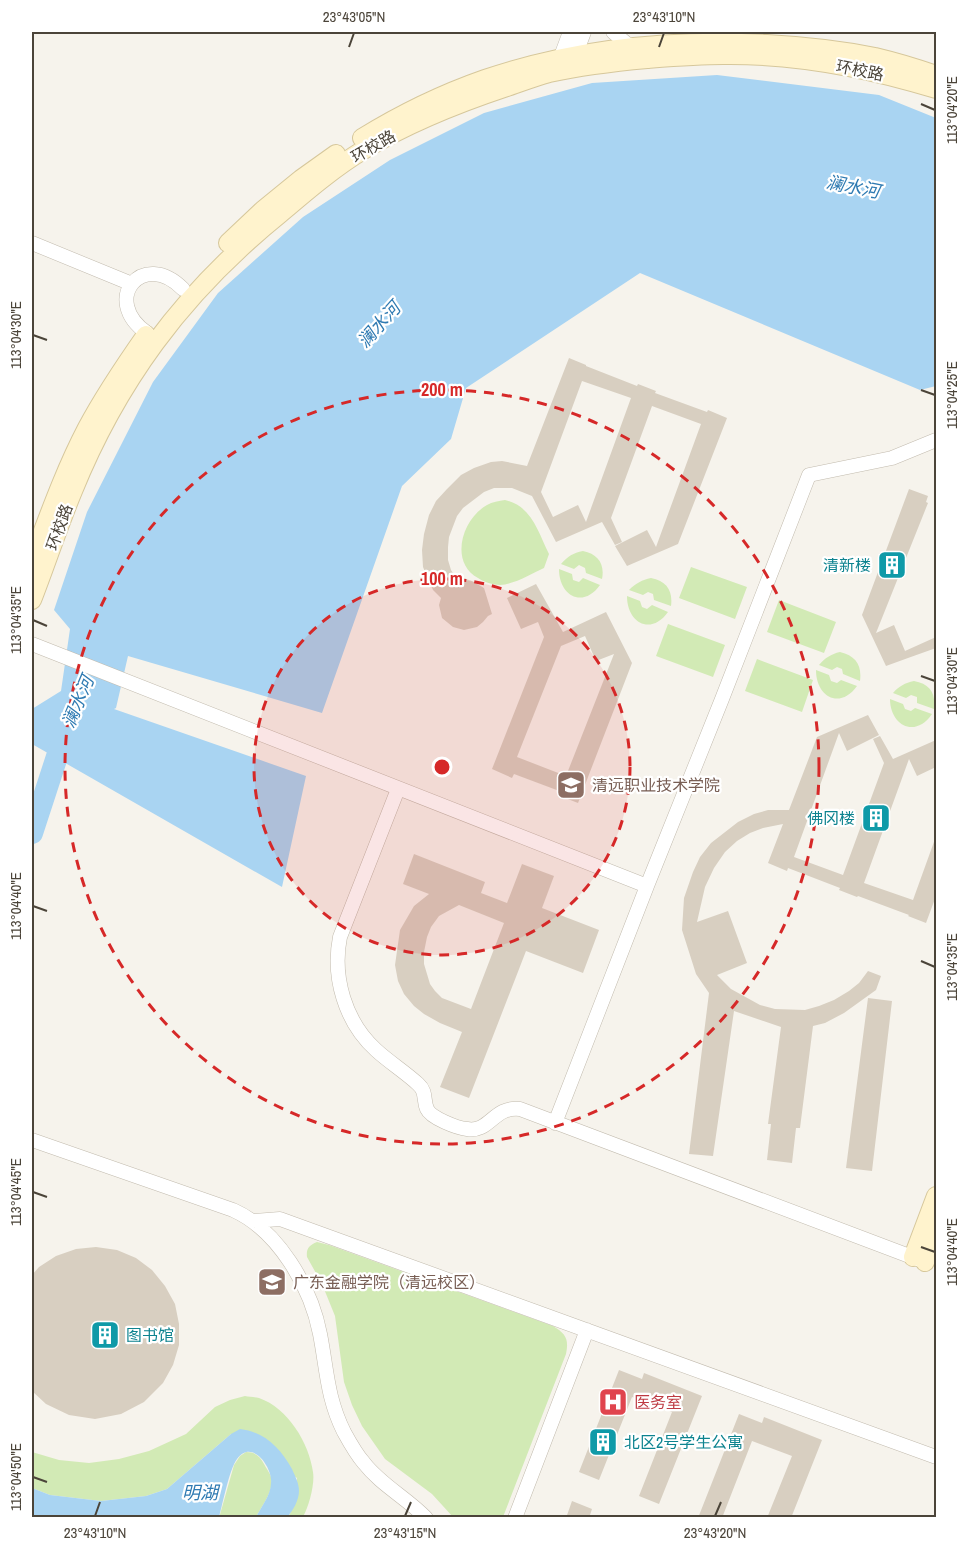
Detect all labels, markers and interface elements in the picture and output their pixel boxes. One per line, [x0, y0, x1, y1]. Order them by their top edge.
text: 23°43'05"N [323, 6, 385, 27]
text: 23°43'10"N [633, 6, 695, 27]
street label: 环校路 [834, 55, 886, 85]
text: 113°04'20"E [941, 76, 962, 144]
street label: 环校路 [347, 124, 399, 168]
water label: 澜水河 [824, 169, 885, 205]
water label: 澜水河 [351, 294, 408, 353]
text: 113°04'30"E [5, 301, 26, 369]
text: 113°04'25"E [941, 361, 962, 429]
text: 200 m [421, 377, 463, 402]
street label: 环校路 [40, 501, 78, 553]
building icon: 清新楼 [876, 549, 908, 581]
place label: 清新楼 [823, 554, 871, 576]
text: 100 m [421, 566, 463, 591]
text: 113°04'35"E [5, 586, 26, 654]
text: 113°04'30"E [941, 647, 962, 715]
water label: 澜水河 [55, 669, 101, 732]
centre of rings [432, 757, 452, 777]
school or university icon: 清远职业技术学院 [555, 769, 587, 801]
place label: 清远职业技术学院 [592, 774, 720, 796]
building icon: 佛冈楼 [860, 802, 892, 834]
place label: 佛冈楼 [807, 807, 855, 829]
text: 113°04'40"E [5, 872, 26, 940]
text: 113°04'35"E [941, 933, 962, 1001]
text: 113°04'45"E [5, 1158, 26, 1226]
text: 113°04'40"E [941, 1218, 962, 1286]
school or university icon: 广东金融学院（清远校区） [256, 1266, 288, 1298]
place label: 广东金融学院（清远校区） [293, 1271, 485, 1293]
building icon: 图书馆 [89, 1319, 121, 1351]
place label: 图书馆 [126, 1324, 174, 1346]
hospital icon: 医务室 [597, 1386, 629, 1418]
place label: 医务室 [634, 1391, 682, 1413]
building icon: 北区2号学生公寓 [587, 1426, 619, 1458]
place label: 北区2号学生公寓 [624, 1431, 743, 1453]
text: 113°04'50"E [5, 1443, 26, 1511]
water label: 明湖 [182, 1480, 221, 1505]
text: 23°43'10"N [64, 1522, 126, 1543]
text: 23°43'15"N [374, 1522, 436, 1543]
text: 23°43'20"N [684, 1522, 746, 1543]

